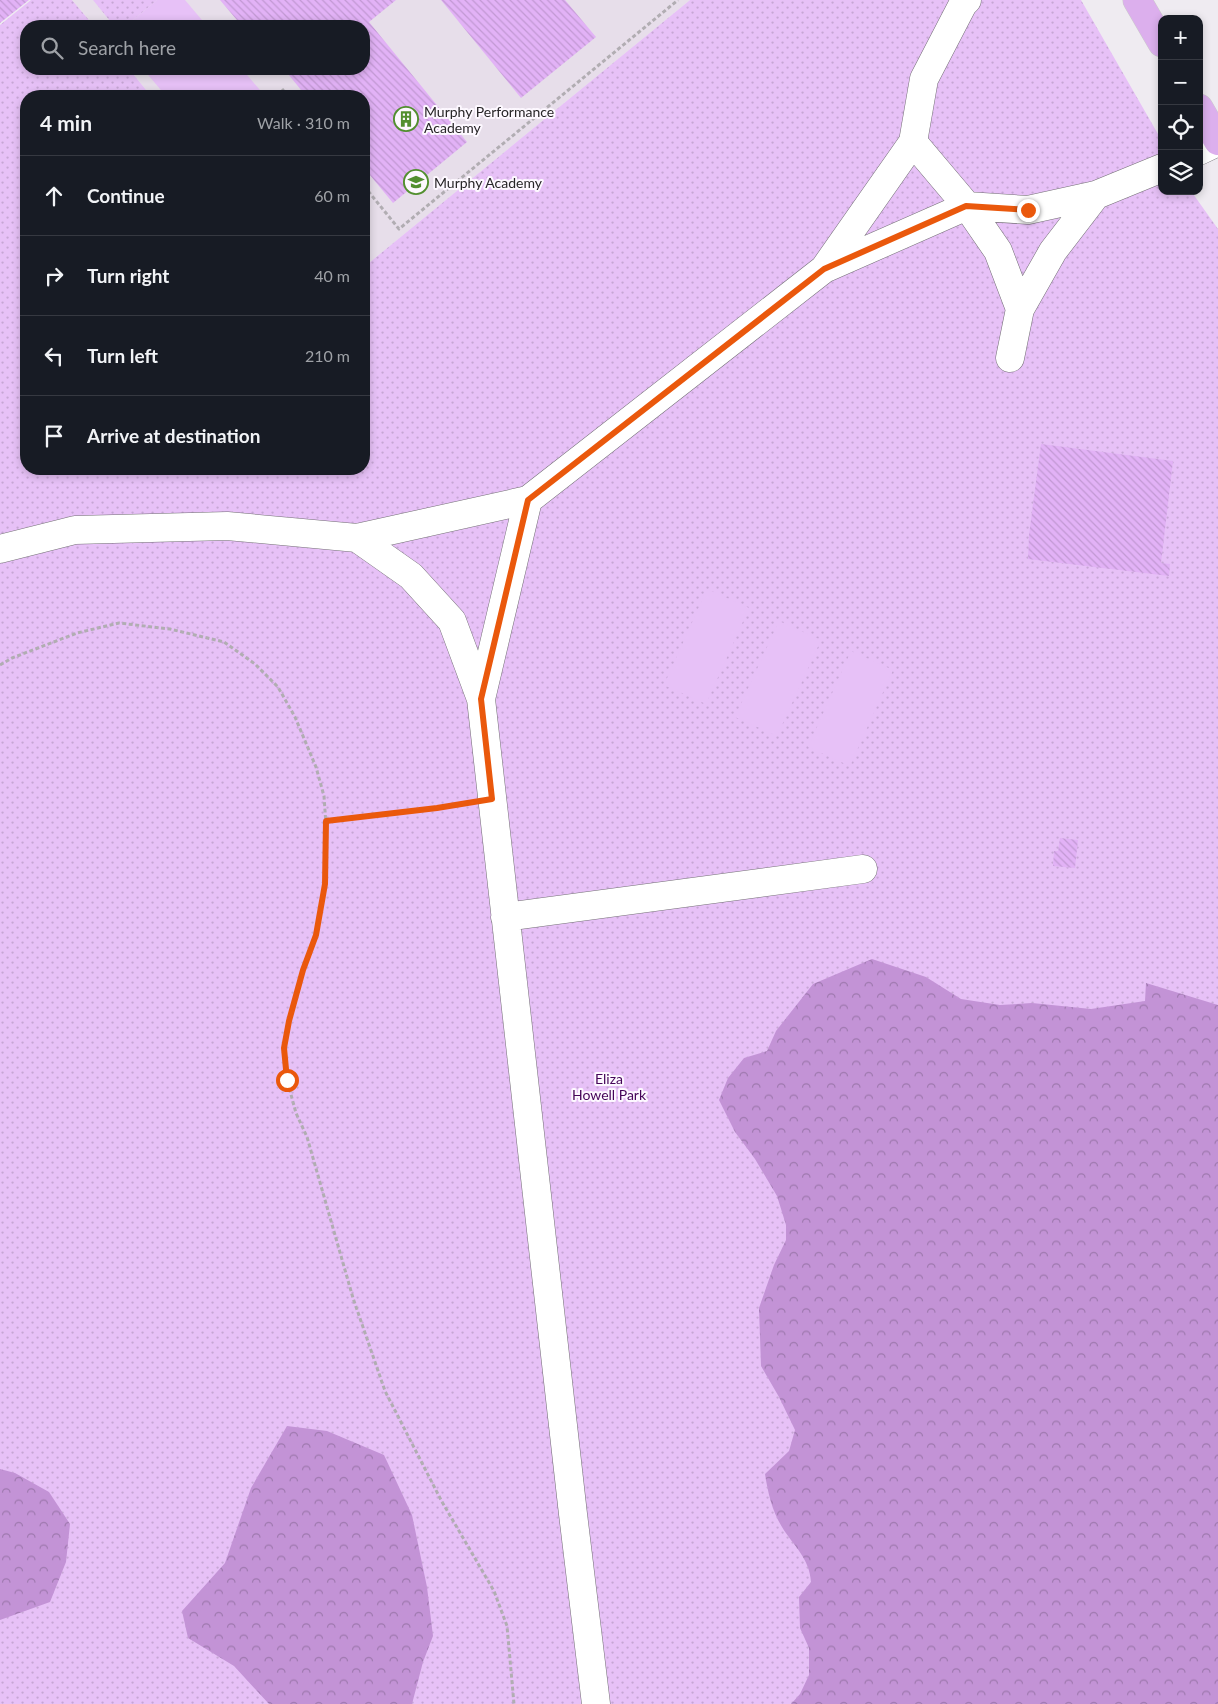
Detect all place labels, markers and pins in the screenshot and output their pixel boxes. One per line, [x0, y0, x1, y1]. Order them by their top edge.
place label: Murphy Performance Academy [424, 103, 554, 136]
building icon: Murphy Performance Academy [393, 106, 419, 132]
school or university icon: Murphy Academy [403, 169, 429, 195]
place label: Murphy Academy [434, 174, 543, 191]

